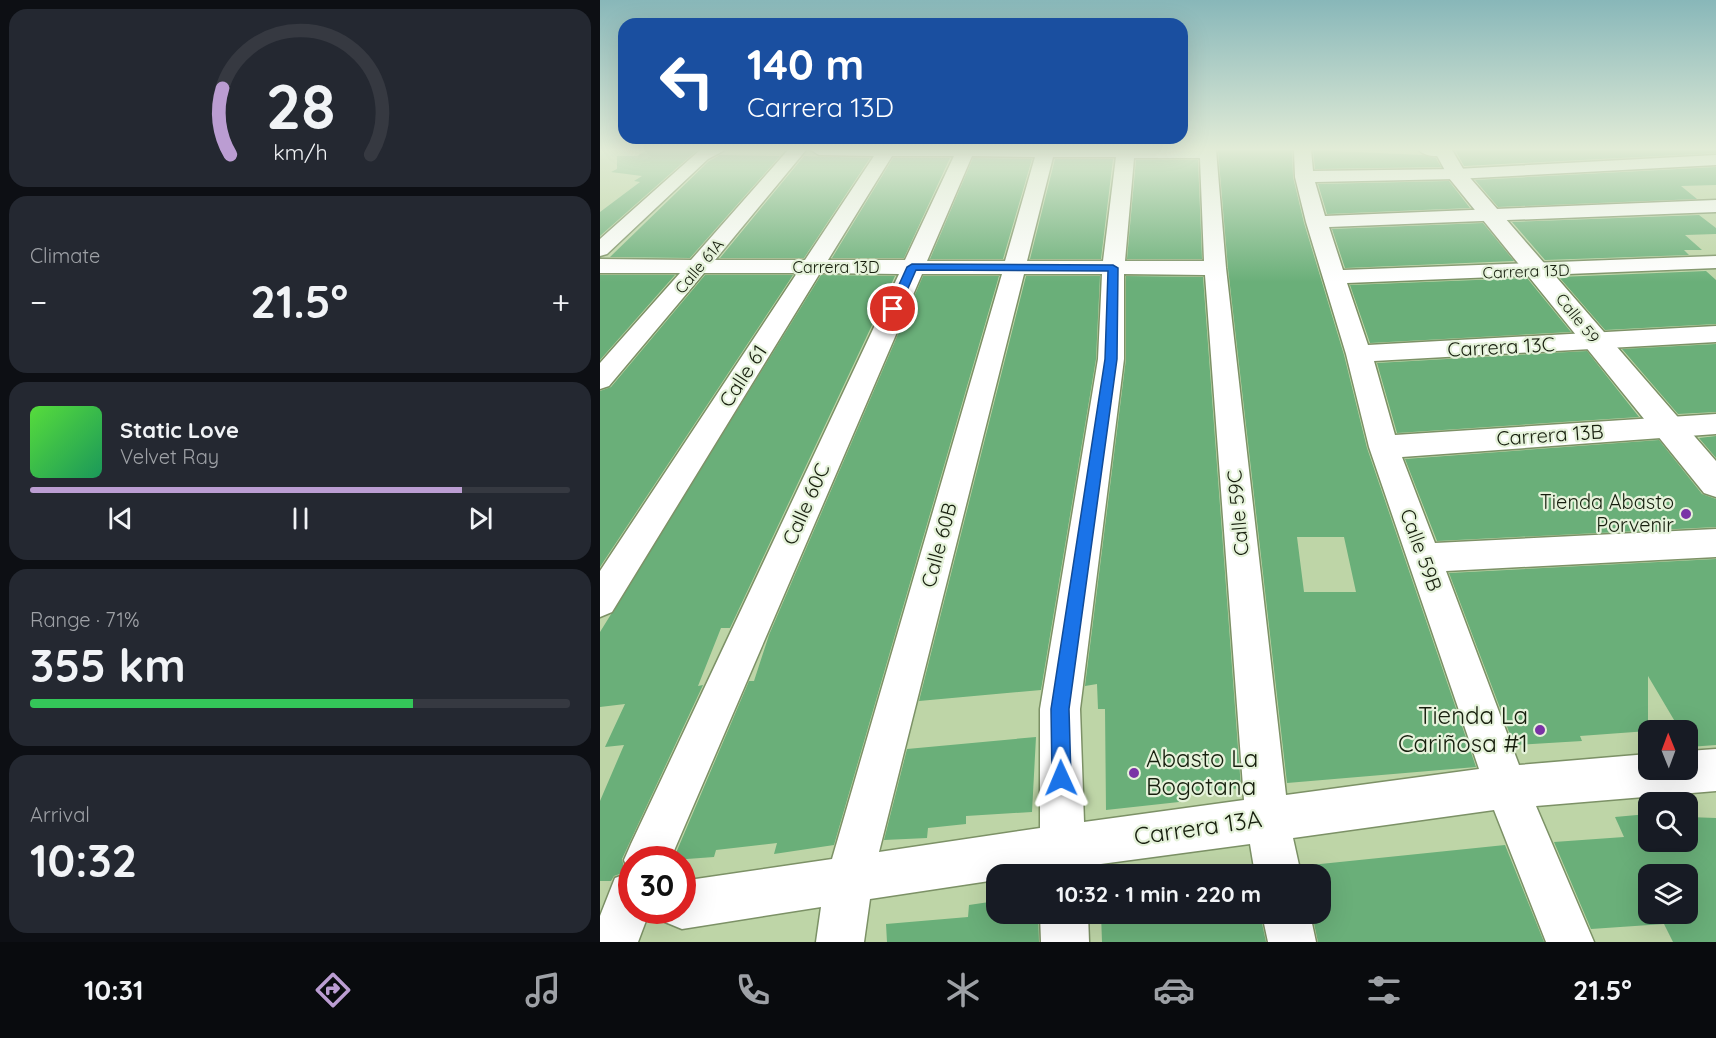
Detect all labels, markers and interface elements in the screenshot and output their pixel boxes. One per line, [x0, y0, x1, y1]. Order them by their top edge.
text: 140 m [747, 38, 864, 91]
icon: left [648, 42, 726, 120]
text: 28 [265, 67, 335, 145]
text: Carrera 13D [747, 90, 894, 124]
text: km/h [273, 139, 327, 165]
street label: Calle 61A [670, 234, 728, 298]
text: Climate [30, 243, 100, 268]
street label: Carrera 13D [793, 257, 880, 277]
street label: Carrera 13D [1482, 259, 1570, 283]
text: 21.5° [250, 273, 348, 329]
text: − [30, 281, 47, 322]
text: + [551, 281, 570, 322]
pin [867, 283, 918, 334]
street label: Calle 59 [1552, 289, 1604, 347]
icon: arrive [876, 292, 909, 325]
street label: Carrera 13C [1447, 331, 1555, 362]
street label: Calle 61 [713, 340, 772, 411]
text: Static Love [120, 416, 239, 444]
street label: Carrera 13B [1496, 418, 1604, 451]
text: Velvet Ray [120, 444, 219, 469]
street label: Calle 60C [776, 459, 835, 548]
street label: Calle 59C [1221, 469, 1254, 557]
place label: Tienda Abasto Porvenir [1540, 489, 1674, 537]
street label: Calle 60B [915, 500, 962, 590]
icon: previous [104, 502, 137, 535]
icon: pause [284, 502, 317, 535]
icon: next [464, 502, 497, 535]
street label: Calle 59B [1395, 505, 1448, 595]
marker: Tienda Abasto Porvenir [1679, 507, 1693, 521]
text: Range · 71% [30, 607, 140, 632]
text: 355 km [30, 637, 186, 693]
place label: Tienda La Cariñosa #1 [1398, 700, 1528, 758]
north arrow [1638, 720, 1698, 780]
map controls [1638, 720, 1698, 924]
marker: Tienda La Cariñosa #1 [1533, 723, 1547, 737]
place label: Abasto La Bogotana [1146, 743, 1258, 801]
position arrow [1029, 746, 1093, 810]
marker: Abasto La Bogotana [1127, 766, 1141, 780]
button: search [1638, 792, 1698, 852]
text: Arrival [30, 802, 90, 827]
street label: Carrera 13A [1132, 803, 1264, 851]
text: 10:32 [30, 832, 137, 888]
speed limit sign: 30 [618, 846, 696, 924]
button: layers [1638, 864, 1698, 924]
text: 10:32 · 1 min · 220 m [1056, 880, 1261, 908]
icon: directions [312, 969, 354, 1011]
icon: music [522, 969, 564, 1011]
icon: phone [732, 969, 774, 1011]
icon: climate [942, 969, 984, 1011]
icon: car [1153, 969, 1195, 1011]
icon: filters [1363, 969, 1405, 1011]
text: 10:31 [84, 973, 144, 1007]
text: 21.5° [1573, 973, 1632, 1007]

